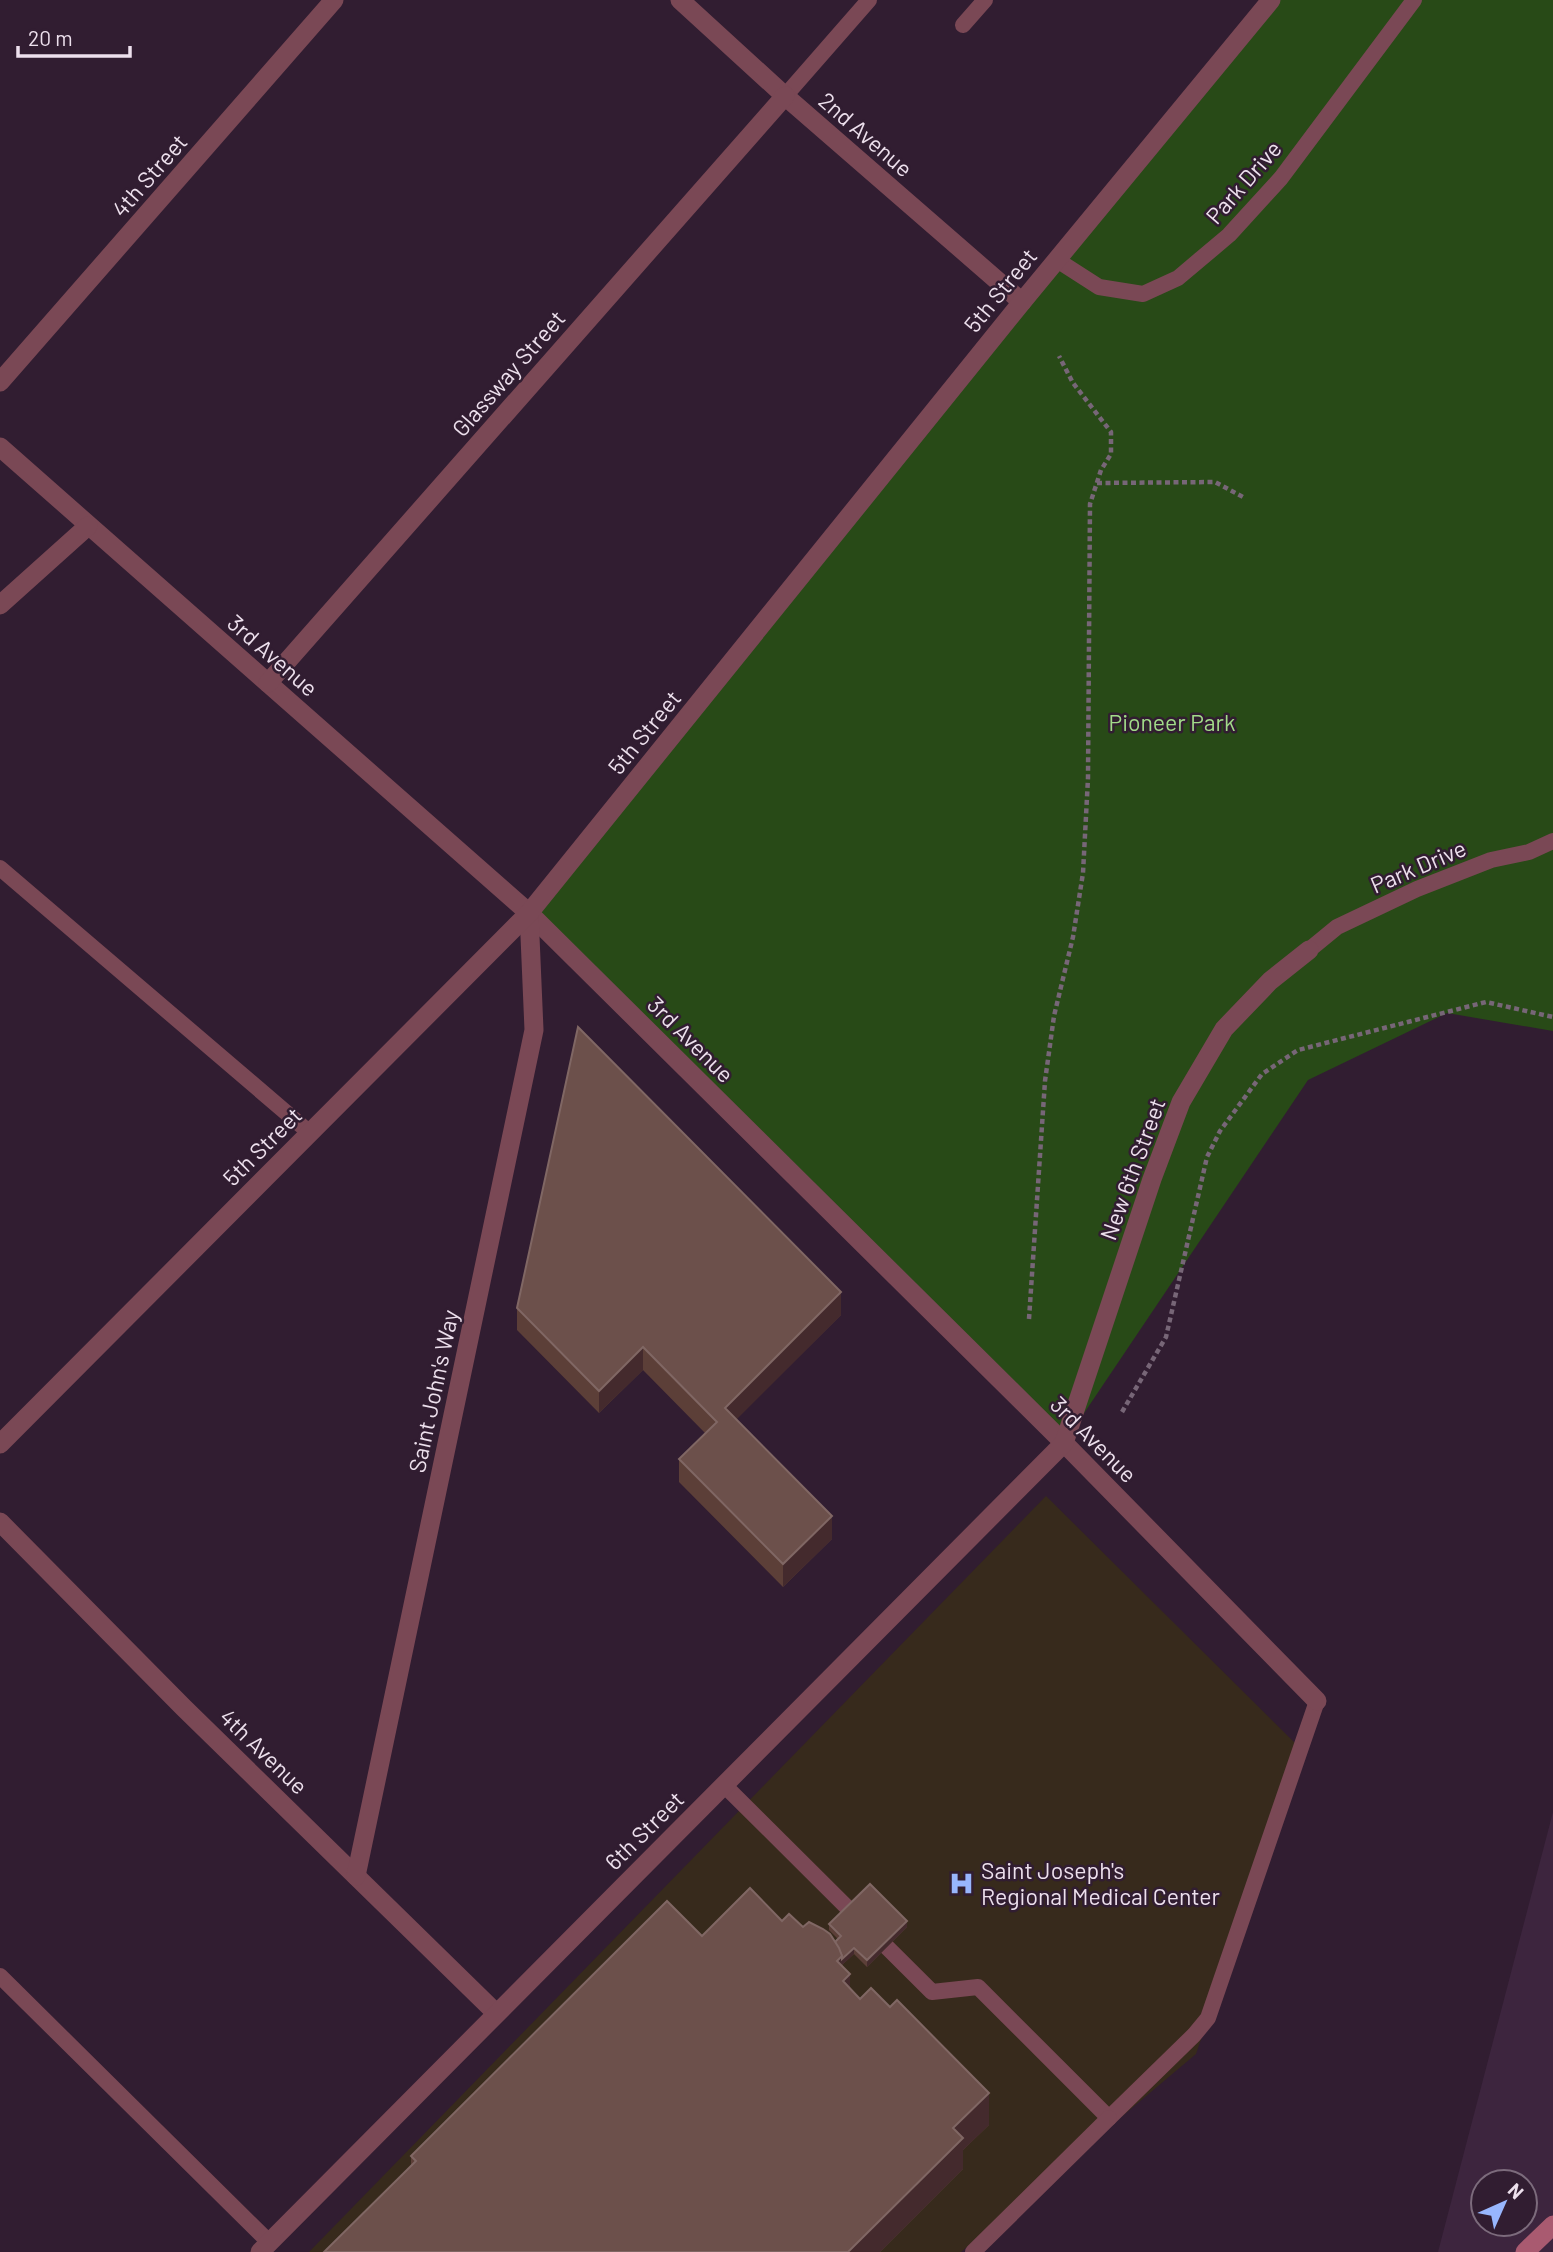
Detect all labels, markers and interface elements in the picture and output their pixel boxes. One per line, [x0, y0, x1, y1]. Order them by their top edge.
scale bar [18, 14, 130, 58]
text: 20 m [28, 25, 73, 50]
street label: 2nd Avenue [813, 86, 919, 182]
street label: 4th Street [105, 128, 193, 222]
street label: Park Drive [1199, 135, 1287, 229]
street label: 5th Street [958, 242, 1042, 338]
street label: Glassway Street [446, 304, 570, 442]
street label: 3rd Avenue [222, 608, 324, 702]
street label: 5th Street [602, 684, 686, 780]
park label: Pioneer Park [1109, 708, 1235, 736]
street label: Park Drive [1366, 833, 1470, 899]
street label: 3rd Avenue [642, 990, 740, 1088]
street label: New 6th Street [1093, 1094, 1171, 1244]
street label: 5th Street [217, 1101, 307, 1191]
street label: Saint John's Way [402, 1307, 464, 1475]
street label: 3rd Avenue [1045, 1390, 1143, 1488]
street label: 4th Avenue [214, 1702, 314, 1800]
street label: 6th Street [599, 1785, 689, 1875]
place label: Saint Joseph's Regional Medical Center [981, 1856, 1221, 1910]
hospital icon: Saint Joseph's Regional Medical Center [947, 1869, 975, 1897]
north arrow [1469, 2168, 1539, 2238]
text: N [1504, 2178, 1529, 2203]

